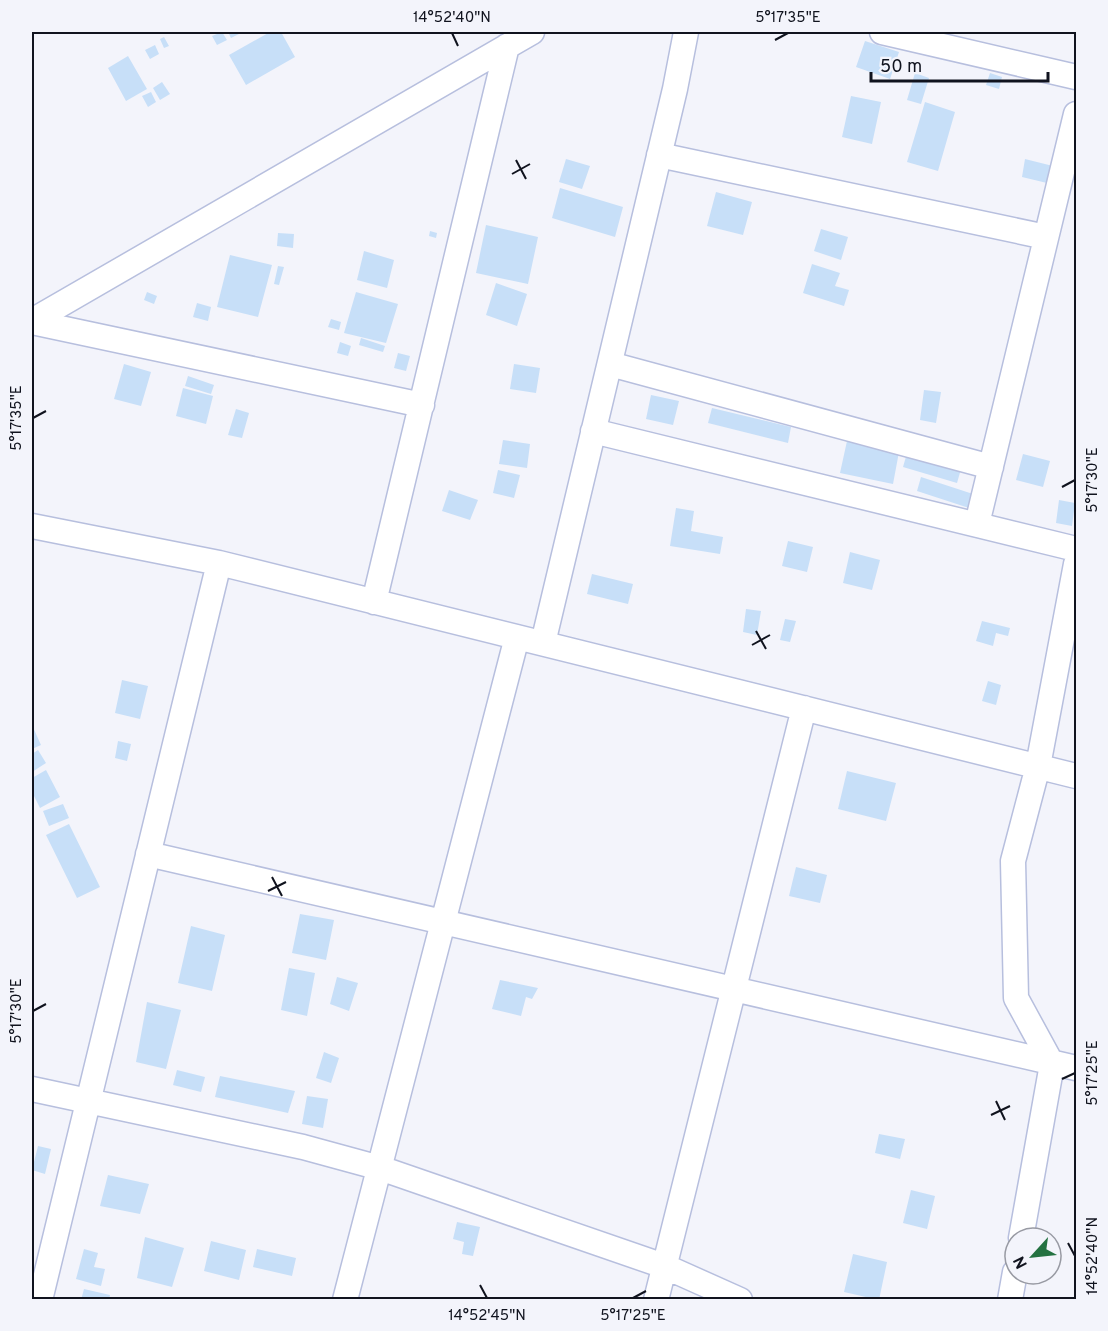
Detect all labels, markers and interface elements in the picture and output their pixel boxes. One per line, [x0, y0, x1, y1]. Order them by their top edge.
text: 14°52'40"N [413, 9, 491, 28]
text: 5°17'35"E [755, 9, 821, 28]
scale bar [871, 45, 1048, 83]
text: 50 m [880, 56, 922, 79]
text: 5°17'35"E [8, 385, 27, 451]
text: 5°17'30"E [1084, 447, 1103, 513]
text: 5°17'30"E [8, 978, 27, 1044]
text: 5°17'25"E [1084, 1040, 1103, 1106]
text: 14°52'40"N [1084, 1217, 1103, 1295]
north arrow [1003, 1226, 1063, 1286]
text: N [1010, 1252, 1033, 1272]
text: 14°52'45"N [448, 1307, 526, 1326]
text: 5°17'25"E [600, 1307, 666, 1326]

